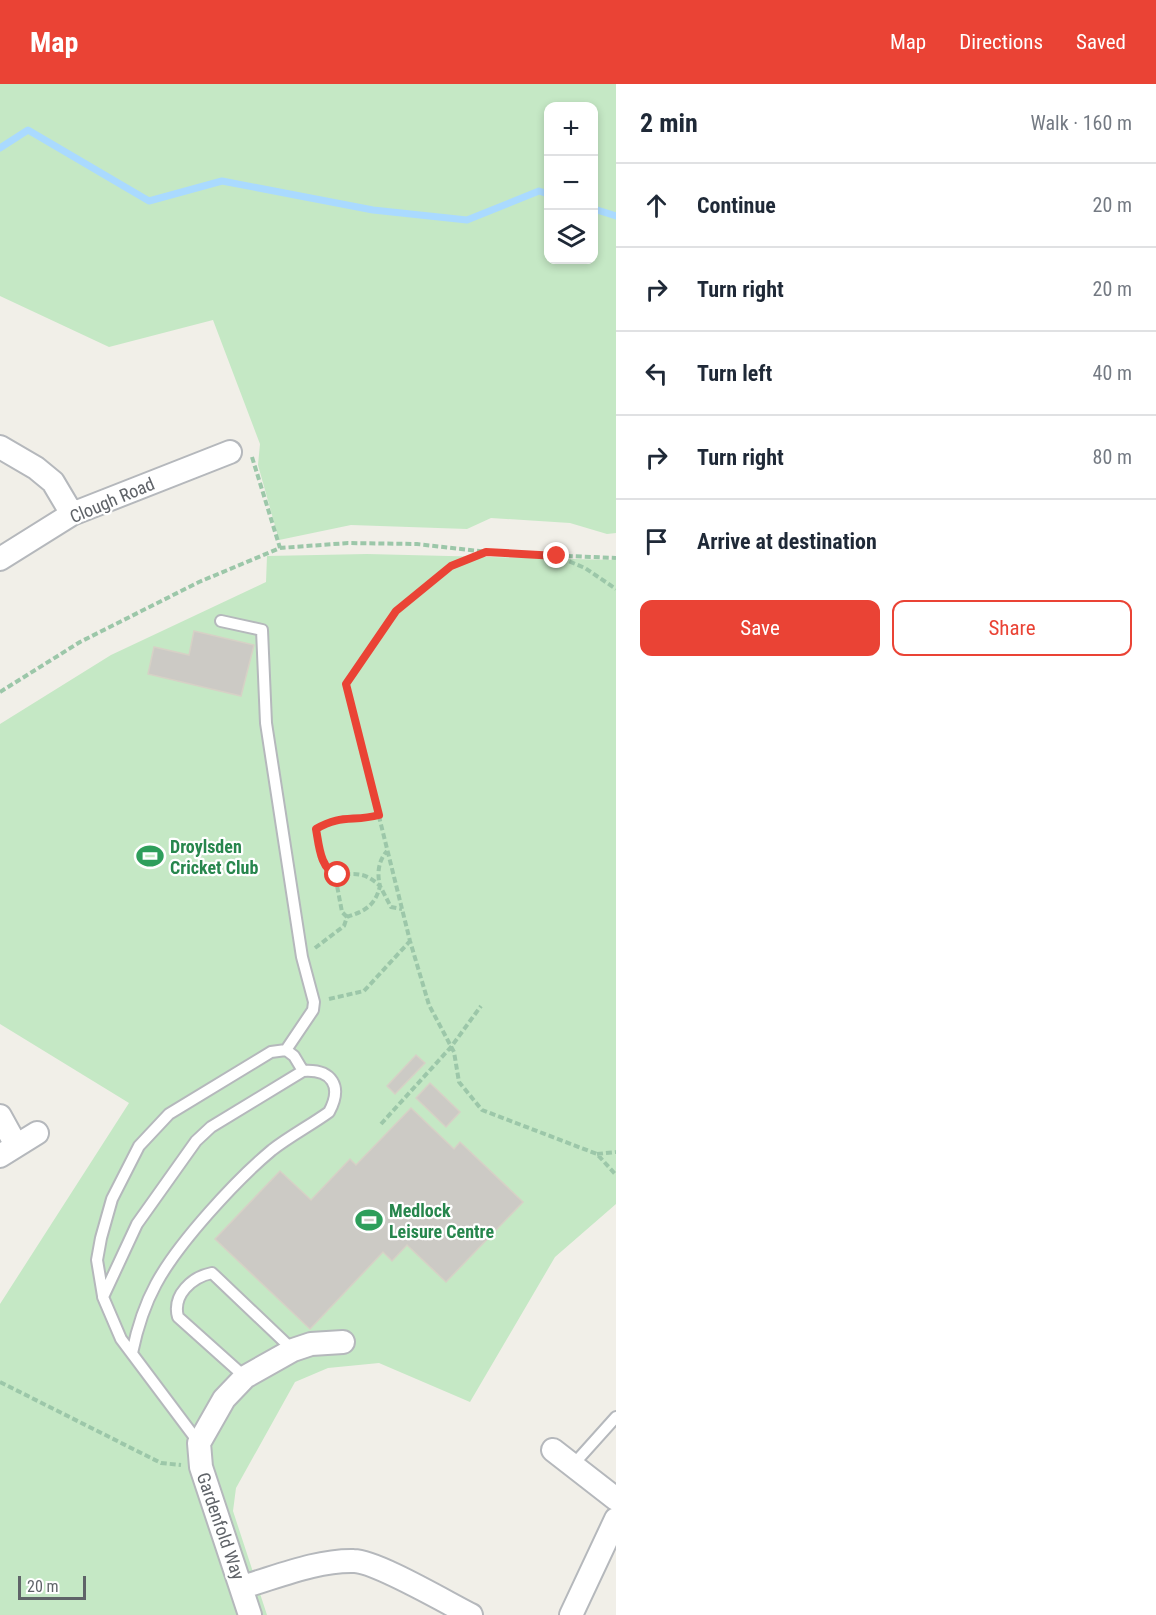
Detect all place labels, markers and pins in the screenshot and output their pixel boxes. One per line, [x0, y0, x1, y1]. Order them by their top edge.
place label: Droylsden Cricket Club [170, 836, 258, 878]
sports icon: Droylsden Cricket Club [135, 841, 165, 871]
place label: Medlock Leisure Centre [389, 1200, 494, 1242]
sports icon: Medlock Leisure Centre [354, 1205, 384, 1235]

